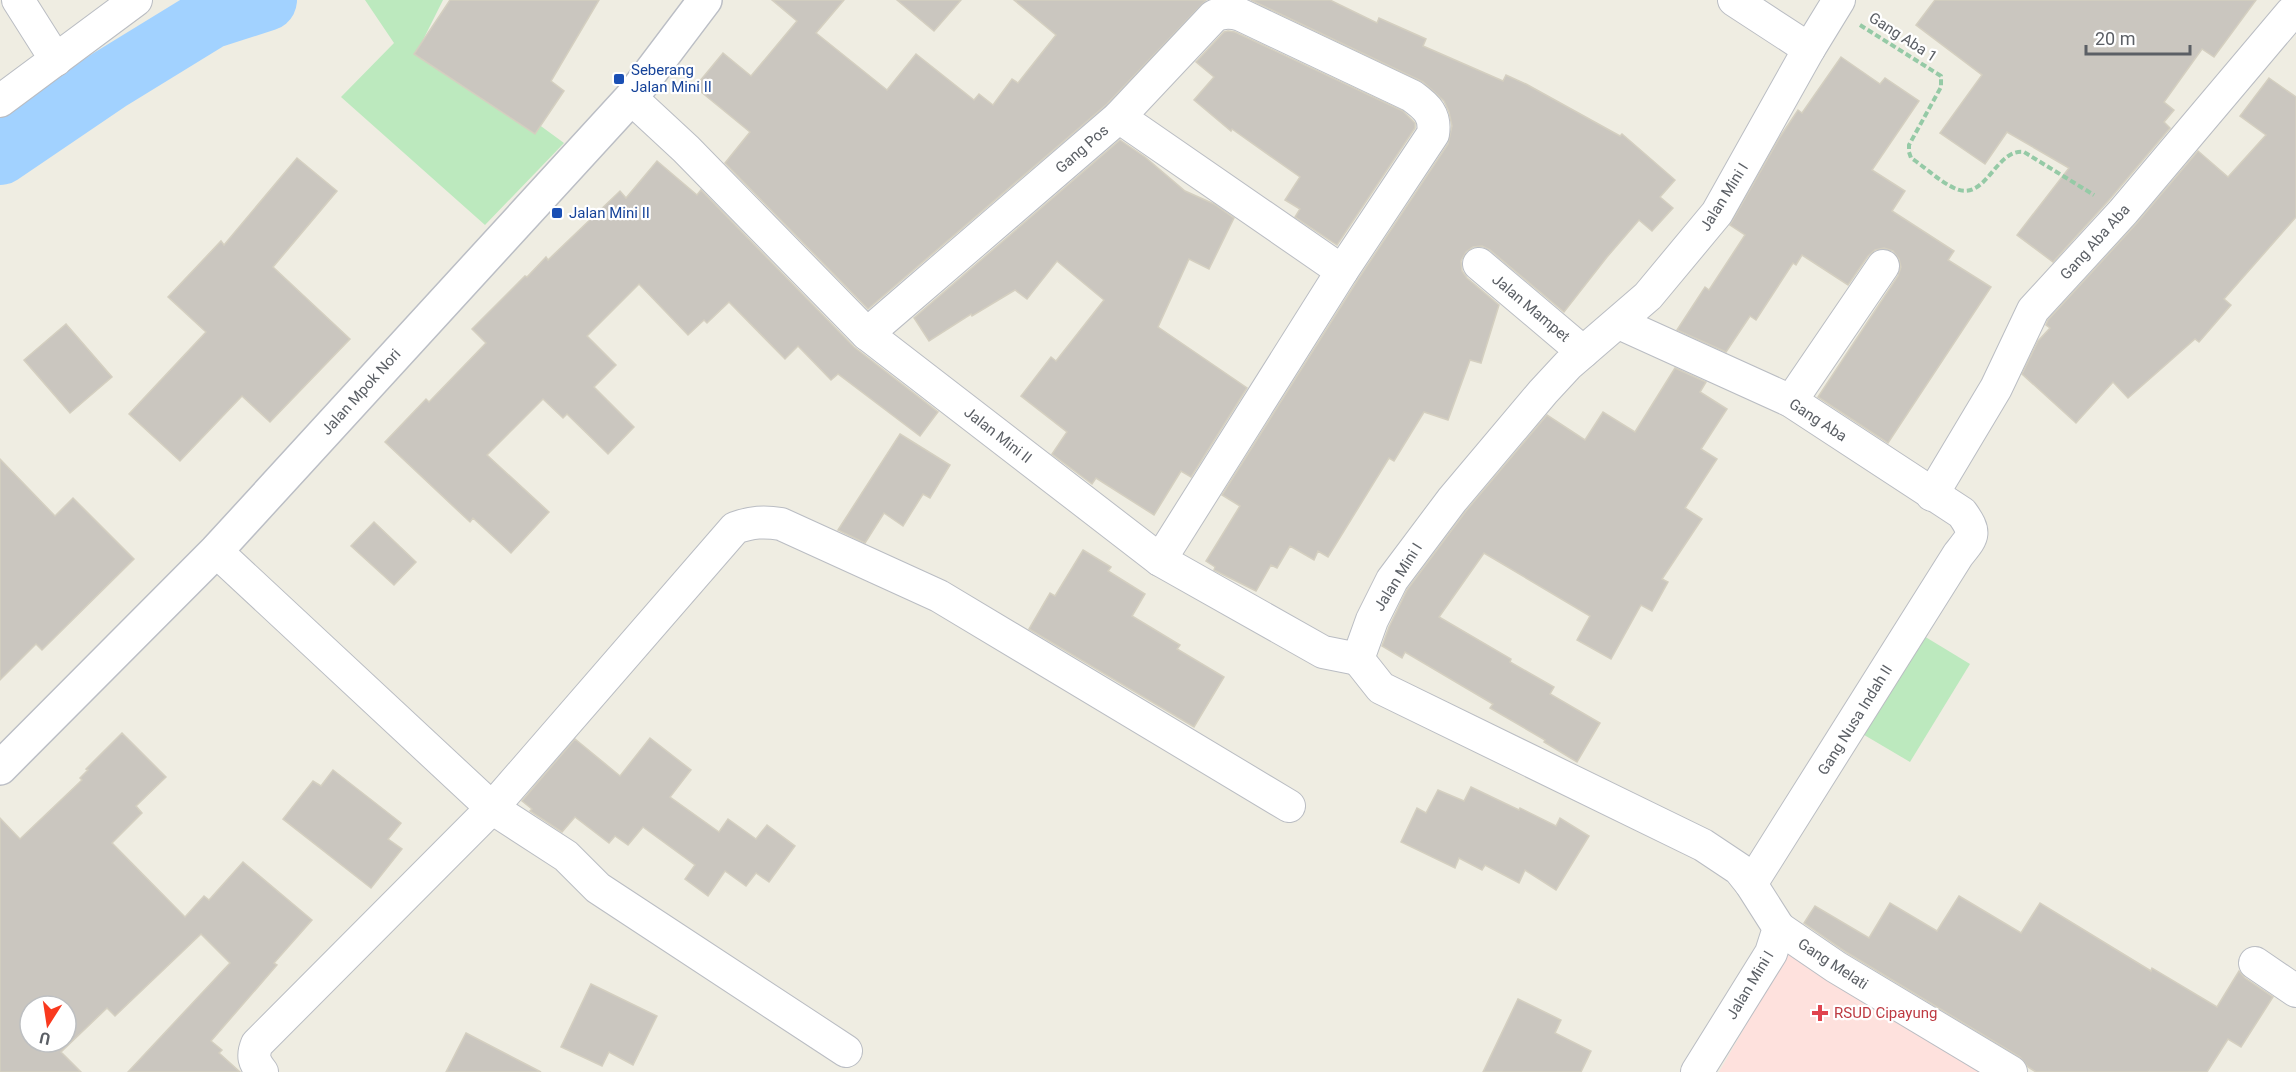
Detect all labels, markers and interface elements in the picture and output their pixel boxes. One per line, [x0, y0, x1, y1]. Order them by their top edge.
street label: Gang Aba 1 [1866, 8, 1940, 66]
scale bar [2086, 18, 2190, 56]
text: 20 m [2095, 28, 2135, 49]
place label: Seberang Jalan Mini II [631, 61, 712, 96]
marker: Seberang Jalan Mini II [612, 72, 626, 86]
street label: Gang Pos [1052, 121, 1112, 177]
street label: Jalan Mini I [1696, 160, 1752, 234]
street label: Gang Aba Aba [2056, 201, 2134, 283]
place label: Jalan Mini II [569, 204, 650, 222]
marker: Jalan Mini II [550, 206, 564, 220]
street label: Jalan Mampet [1488, 270, 1574, 346]
street label: Jalan Mpok Nori [318, 345, 404, 439]
street label: Gang Aba [1786, 395, 1850, 445]
street label: Jalan Mini II [961, 403, 1035, 467]
street label: Jalan Mini I [1370, 540, 1426, 614]
street label: Gang Nusa Indah II [1814, 662, 1896, 778]
street label: Gang Melati [1794, 935, 1872, 993]
street label: Jalan Mini I [1723, 947, 1777, 1023]
north arrow [18, 994, 78, 1054]
marker: RSUD Cipayung [1811, 1004, 1829, 1022]
place label: RSUD Cipayung [1834, 1004, 1937, 1022]
text: U [38, 1028, 52, 1049]

